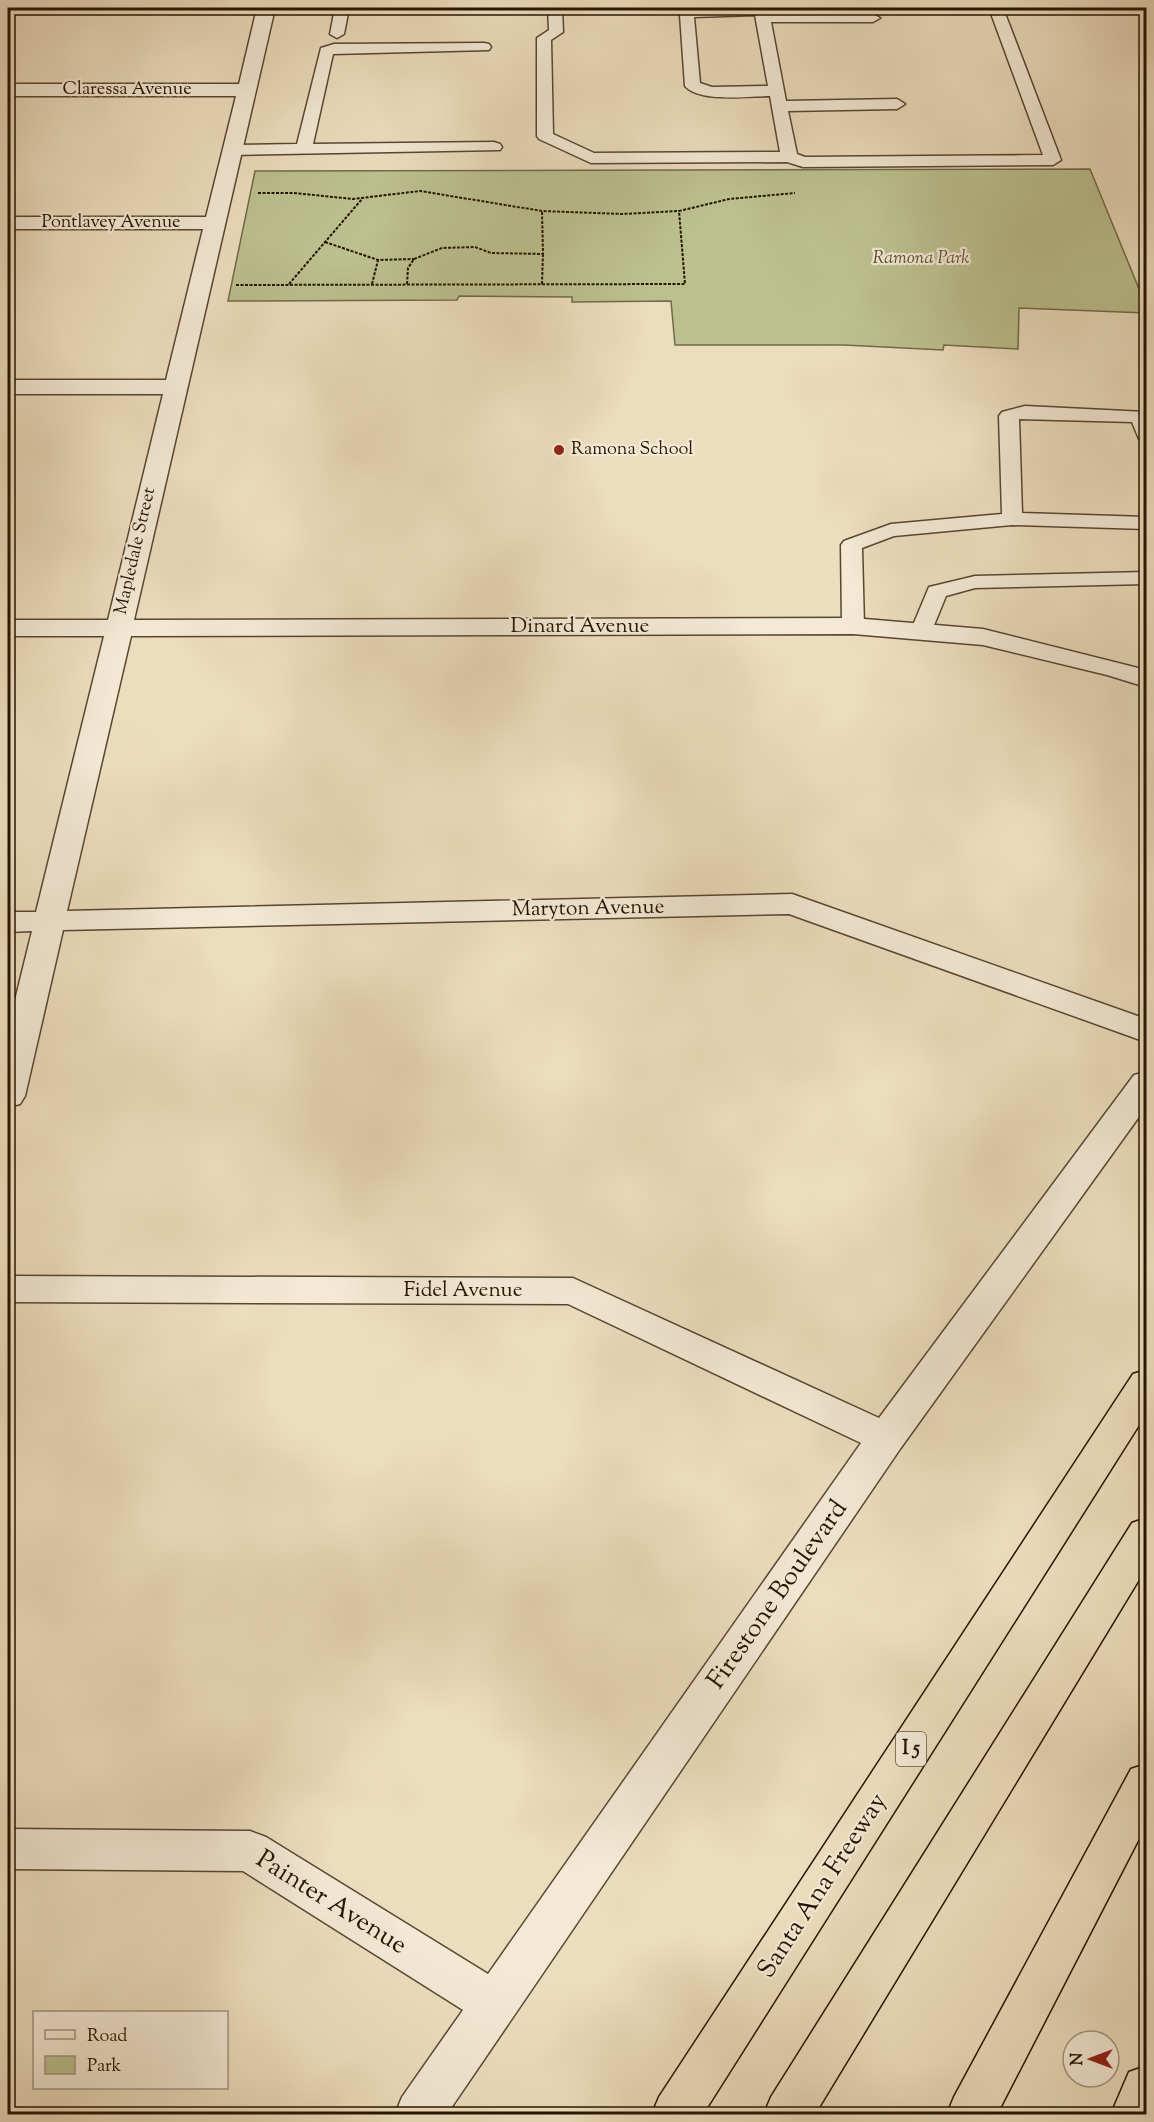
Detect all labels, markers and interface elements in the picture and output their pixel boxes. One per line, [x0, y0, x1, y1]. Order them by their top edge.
street label: Claressa Avenue [62, 77, 192, 103]
street label: Pontlavey Avenue [42, 210, 180, 236]
park label: Ramona Park [873, 246, 969, 272]
place label: Ramona School [571, 437, 693, 463]
marker: Ramona School [552, 443, 566, 457]
street label: Mapledale Street [109, 485, 163, 617]
street label: Dinard Avenue [511, 612, 649, 642]
street label: Maryton Avenue [511, 893, 665, 925]
street label: Fidel Avenue [403, 1276, 523, 1306]
street label: Firestone Boulevard [699, 1493, 857, 1697]
road number: I 5 [896, 1732, 926, 1766]
street label: Santa Ana Freeway [749, 1786, 897, 1986]
street label: Painter Avenue [248, 1842, 414, 1964]
legend [33, 2011, 228, 2089]
text: Road [87, 2024, 127, 2050]
north arrow [1061, 2029, 1121, 2089]
text: N [1067, 2052, 1090, 2065]
text: Park [87, 2054, 122, 2080]

